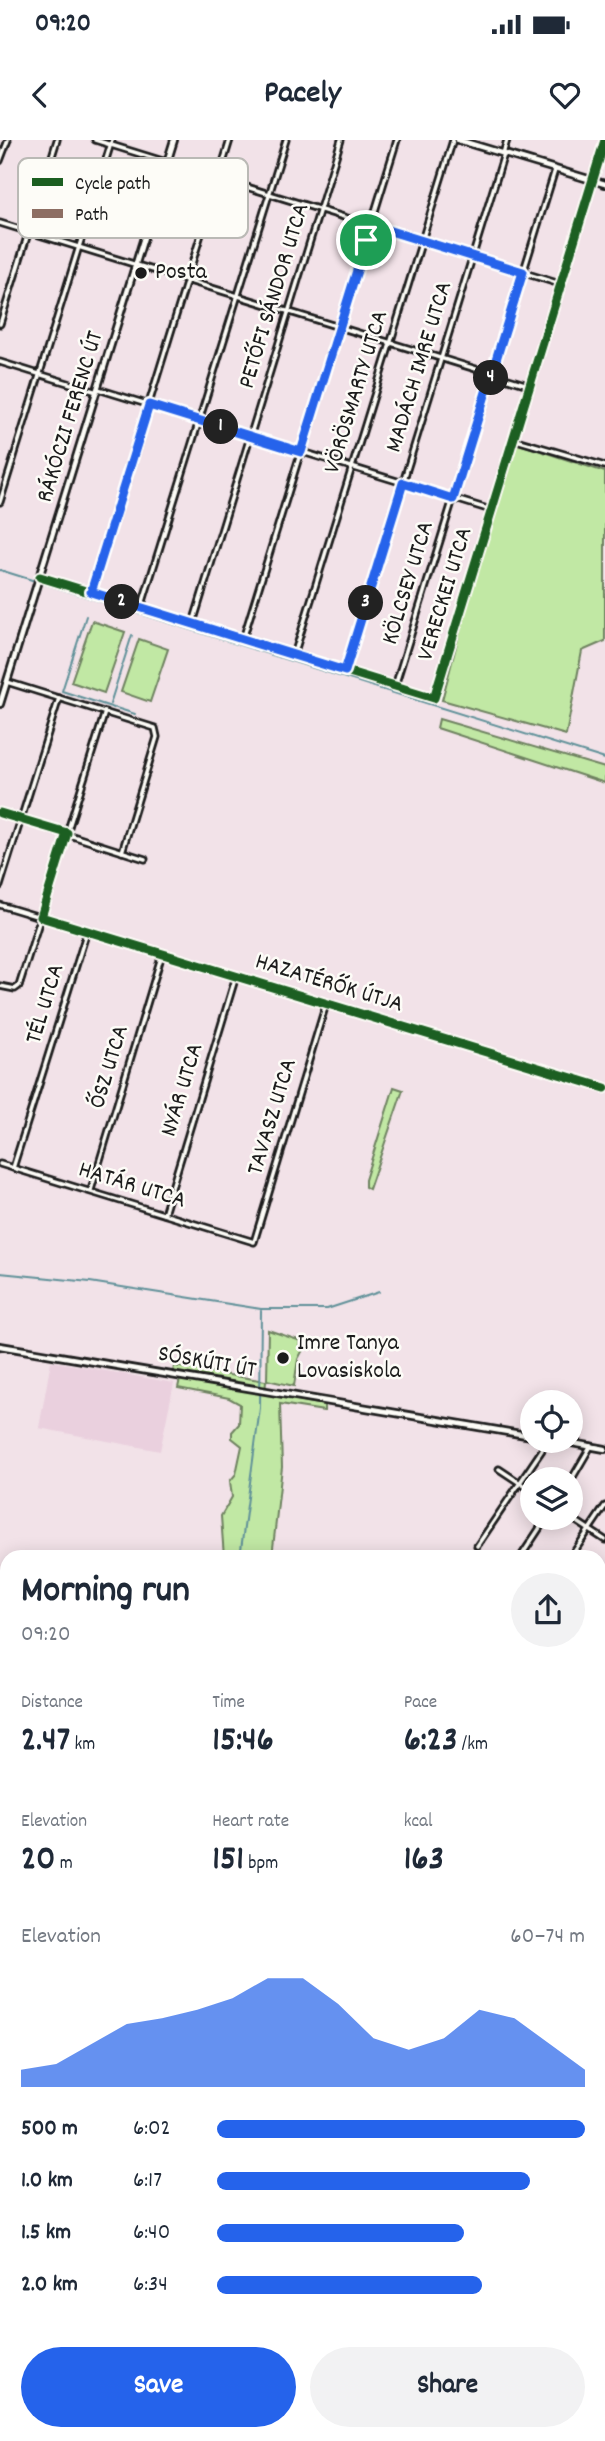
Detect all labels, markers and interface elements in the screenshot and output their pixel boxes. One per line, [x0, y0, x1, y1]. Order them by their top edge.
text: 09:20 [35, 6, 91, 43]
text: Pacely [264, 72, 341, 118]
icon: back [21, 76, 59, 114]
icon: heart [546, 76, 584, 114]
legend [18, 158, 248, 238]
text: Cycle path [75, 172, 150, 199]
street label: PETŐFI SÁNDOR UTCA [231, 199, 319, 393]
text: Path [75, 203, 108, 230]
pin [336, 210, 396, 270]
icon: arrive [347, 221, 385, 259]
place label: Posta [155, 256, 208, 290]
marker: Posta [133, 265, 149, 281]
street label: MADÁCH IMRE UTCA [378, 277, 462, 457]
street label: VÖRÖSMARTY UTCA [316, 306, 398, 478]
street label: RÁKÓCZI FERENC ÚT [29, 327, 113, 507]
pin: 4 [474, 360, 508, 396]
text: 4 [487, 364, 494, 391]
pin: 1 [204, 410, 238, 444]
text: 1 [218, 413, 223, 440]
street label: KÖLCSEY UTCA [374, 517, 444, 649]
street label: VERECKEI UTCA [410, 523, 482, 665]
pin: 2 [104, 584, 140, 620]
pin: 3 [348, 586, 384, 620]
text: 2 [117, 588, 126, 615]
text: 3 [361, 589, 370, 616]
street label: HAZATÉRŐK ÚTJA [251, 945, 407, 1023]
street label: TÉL UTCA [18, 960, 74, 1048]
street label: ŐSZ UTCA [81, 1021, 139, 1113]
street label: NYÁR UTCA [153, 1039, 213, 1141]
street label: TAVASZ UTCA [239, 1055, 307, 1179]
street label: HATÁR UTCA [74, 1154, 190, 1218]
place label: Imre Tanya Lovasiskola [297, 1327, 402, 1389]
street label: SÓSKÚTI ÚT [155, 1338, 259, 1388]
marker: Imre Tanya Lovasiskola [275, 1350, 291, 1366]
map controls [520, 1390, 583, 1530]
button: locate [520, 1390, 583, 1453]
button: layers [520, 1467, 583, 1530]
text: Morning run [21, 1565, 190, 1620]
button: share [511, 1573, 585, 1647]
text: 09:20 [21, 1619, 70, 1652]
text: Distance [21, 1690, 83, 1717]
text: Time [212, 1690, 245, 1717]
text: Pace [404, 1690, 437, 1717]
text: 2.47 [21, 1717, 70, 1767]
text: 15:46 [212, 1717, 274, 1767]
text: 6:23 [404, 1717, 457, 1767]
text: km [70, 1732, 95, 1759]
text: /km [457, 1732, 488, 1759]
text: Elevation [21, 1809, 87, 1836]
text: Heart rate [212, 1809, 289, 1836]
text: kcal [404, 1809, 433, 1836]
text: 20 [21, 1836, 55, 1886]
text: 151 [212, 1836, 244, 1886]
text: 163 [404, 1836, 444, 1886]
text: m [55, 1851, 73, 1878]
text: bpm [244, 1851, 278, 1878]
text: Elevation [21, 1921, 101, 1954]
text: 60–74 m [510, 1921, 585, 1954]
text: 500 m [21, 2113, 78, 2146]
text: 6:02 [133, 2113, 171, 2146]
text: 1.0 km [21, 2165, 73, 2198]
text: 6:17 [133, 2165, 162, 2198]
text: 1.5 km [21, 2217, 71, 2250]
text: 6:40 [133, 2217, 170, 2250]
text: 2.0 km [21, 2269, 78, 2302]
text: 6:34 [133, 2269, 168, 2302]
button: Save [21, 2347, 296, 2427]
button: Share [310, 2347, 585, 2427]

